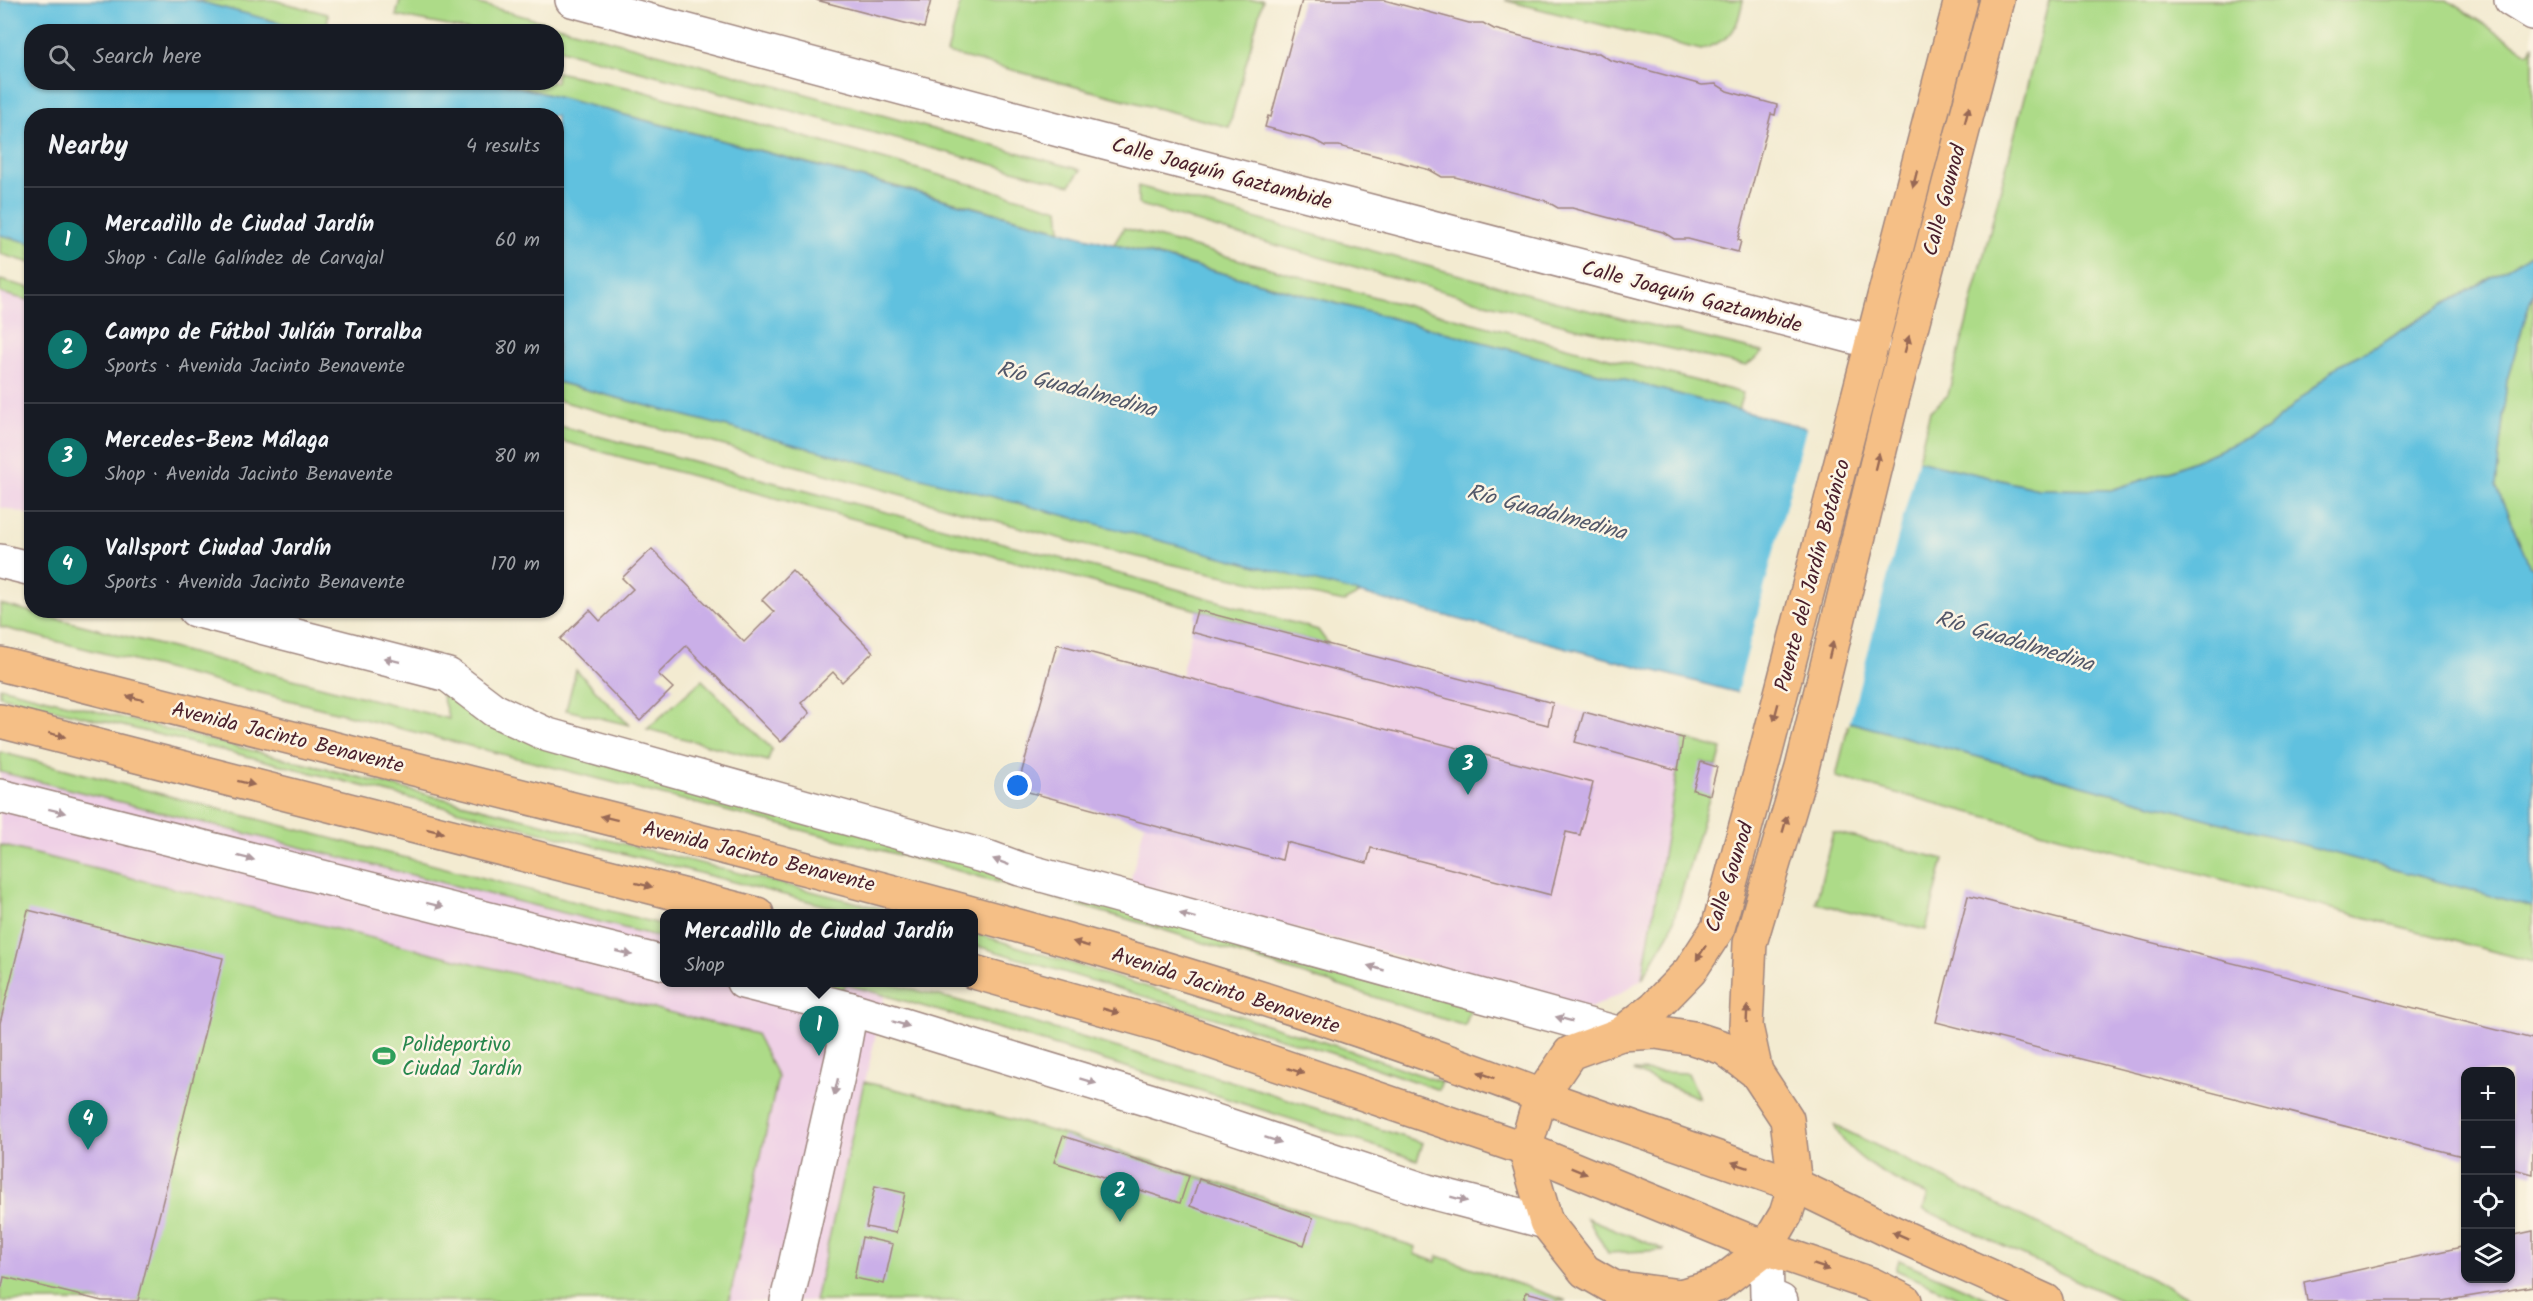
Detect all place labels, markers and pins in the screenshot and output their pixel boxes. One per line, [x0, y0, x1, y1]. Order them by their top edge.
pin: 3 [1448, 746, 1488, 795]
pin: 1 [800, 1006, 838, 1056]
place label: Polideportivo Ciudad Jardín [402, 1029, 522, 1086]
sports icon: Polideportivo Ciudad Jardín [371, 1043, 397, 1069]
pin: 4 [68, 1100, 107, 1150]
pin: 2 [1100, 1172, 1140, 1222]

